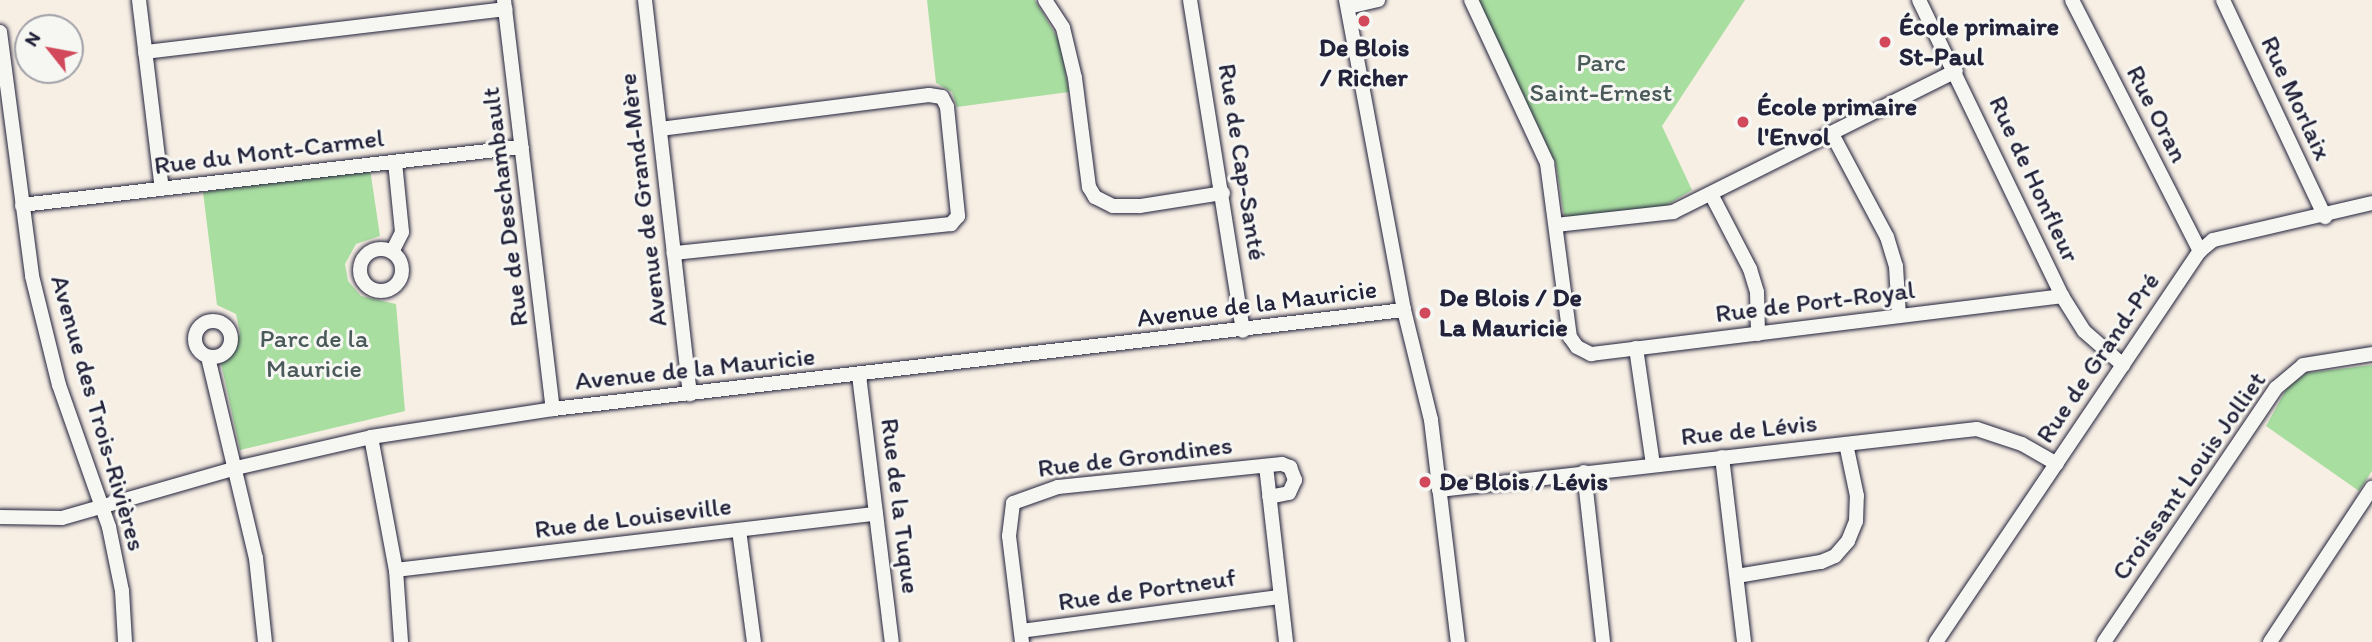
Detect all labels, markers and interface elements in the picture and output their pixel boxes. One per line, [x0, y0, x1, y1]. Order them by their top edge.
place label: École primaire St-Paul [1899, 11, 2059, 72]
marker: De Blois / Richer [1356, 13, 1372, 29]
north arrow [14, 14, 84, 84]
text: N [19, 28, 45, 50]
place label: De Blois / Richer [1318, 32, 1410, 94]
street label: Rue Morlaix [2254, 32, 2338, 164]
marker: École primaire St-Paul [1877, 34, 1893, 50]
park label: Parc Saint-Ernest [1530, 47, 1672, 108]
street label: Rue Oran [2119, 60, 2195, 168]
street label: Rue de Cap-Santé [1211, 61, 1273, 263]
street label: Avenue de Grand-Mère [612, 71, 674, 329]
street label: Rue de Deschambault [475, 86, 535, 328]
street label: Rue de Honfleur [1982, 90, 2086, 268]
place label: École primaire l'Envol [1757, 91, 1917, 152]
marker: École primaire l'Envol [1735, 114, 1751, 130]
street label: Rue du Mont-Carmel [151, 122, 387, 182]
street label: Rue de Grand-Pré [2030, 267, 2166, 449]
street label: Avenue des Trois-Rivières [44, 272, 152, 554]
street label: Avenue de la Mauricie [1135, 274, 1379, 334]
street label: Rue de Port-Royal [1713, 274, 1917, 330]
place label: De Blois / De La Mauricie [1439, 282, 1582, 344]
marker: De Blois / De La Mauricie [1417, 305, 1433, 321]
park label: Parc de la Mauricie [260, 323, 368, 384]
street label: Avenue de la Mauricie [573, 341, 817, 397]
street label: Croissant Louis Jolliet [2105, 366, 2273, 586]
street label: Rue de Lévis [1679, 407, 1819, 453]
street label: Rue de la Tuque [874, 417, 926, 595]
street label: Rue de Grondines [1036, 430, 1234, 484]
place label: De Blois / Lévis [1439, 466, 1609, 498]
marker: De Blois / Lévis [1417, 474, 1433, 490]
street label: Rue de Louiseville [533, 490, 733, 546]
street label: Rue de Portneuf [1056, 562, 1238, 618]

